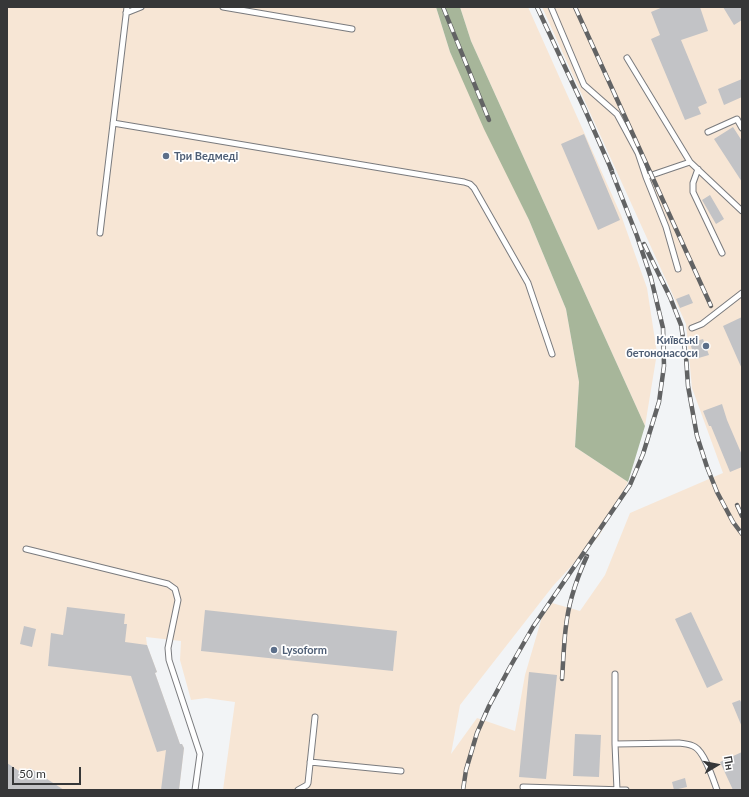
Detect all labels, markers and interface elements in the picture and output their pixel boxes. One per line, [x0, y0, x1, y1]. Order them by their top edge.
place label: Три Ведмеді [174, 149, 238, 163]
marker: Три Ведмеді [161, 151, 171, 161]
place label: Київські бетононасоси [626, 333, 698, 359]
marker: Київські бетононасоси [701, 341, 711, 351]
place label: Lysoform [282, 643, 327, 657]
marker: Lysoform [269, 645, 279, 655]
north arrow [697, 745, 737, 785]
text: Пн [722, 755, 737, 771]
scale bar [14, 759, 83, 785]
text: 50 m [19, 766, 46, 781]

